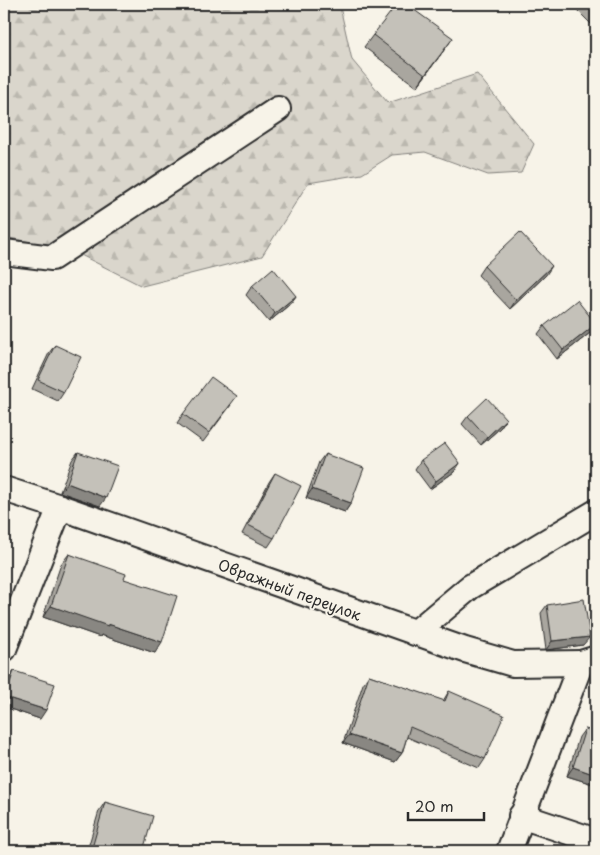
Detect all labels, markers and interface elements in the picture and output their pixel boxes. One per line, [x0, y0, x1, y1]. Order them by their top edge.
street label: Овражный переулок [215, 552, 365, 626]
scale bar [408, 790, 484, 822]
text: 20 m [415, 794, 454, 817]

